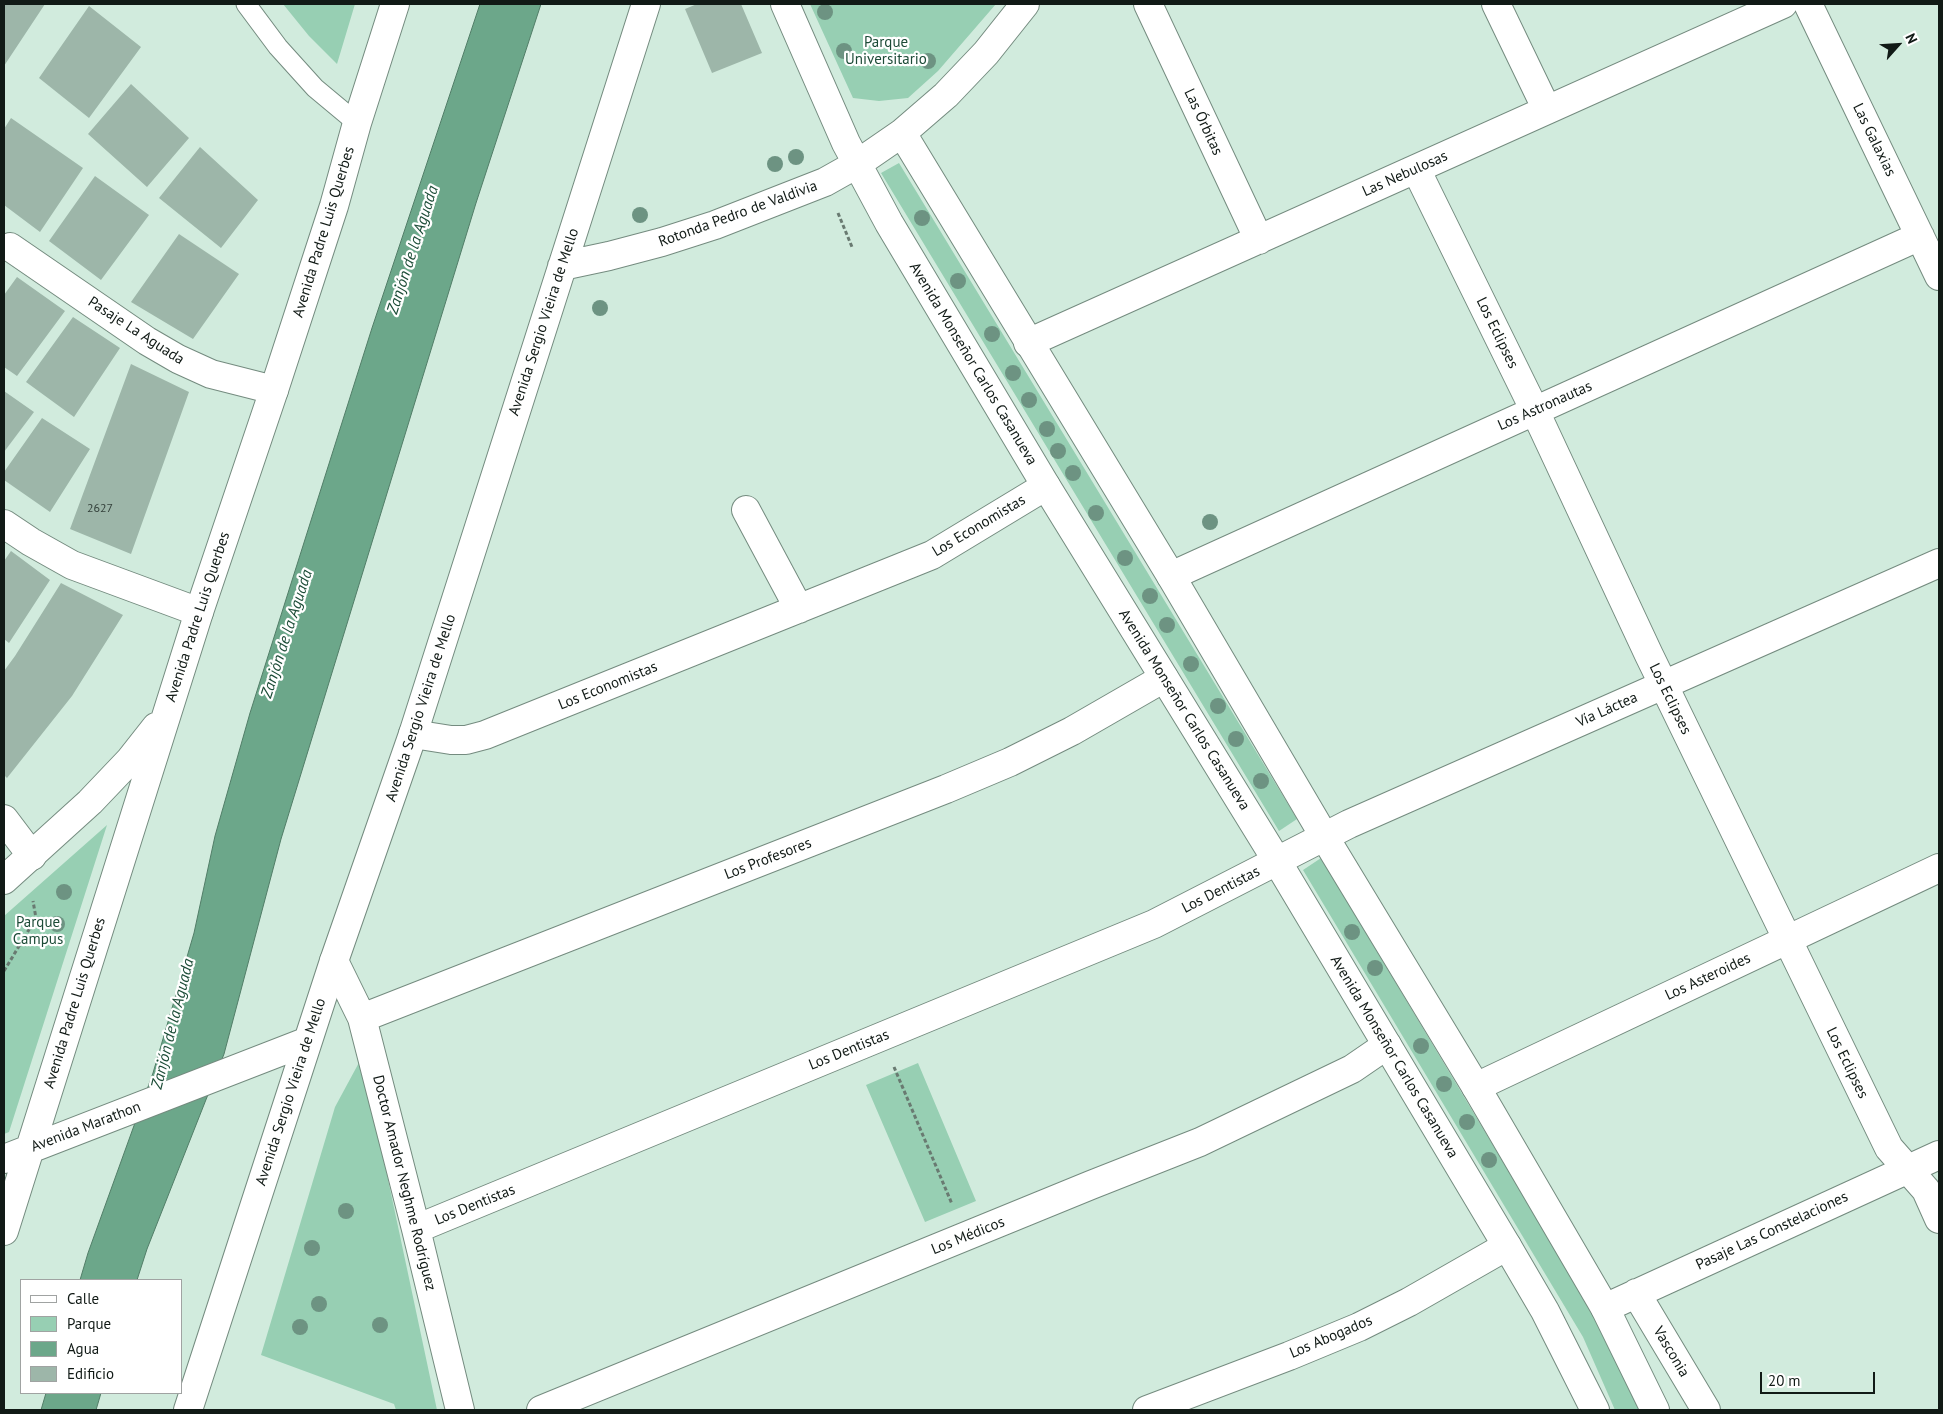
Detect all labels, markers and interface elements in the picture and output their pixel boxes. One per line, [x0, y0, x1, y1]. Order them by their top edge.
north arrow [1873, 20, 1923, 70]
text: N [1901, 30, 1922, 46]
park label: Parque Universitario [845, 34, 927, 69]
street label: Las Órbitas [1180, 86, 1226, 158]
street label: Las Galaxias [1849, 100, 1899, 180]
street label: Avenida Padre Luis Querbes [289, 144, 359, 320]
street label: Las Nebulosas [1359, 147, 1451, 201]
street label: Rotonda Pedro de Valdivia [656, 177, 820, 251]
water label: Zanjón de la Aguada [383, 183, 443, 317]
street label: Avenida Sergio Vieira de Mello [505, 226, 583, 418]
street label: Avenida Monseñor Carlos Casanueva [905, 259, 1041, 469]
street label: Pasaje La Aguada [84, 293, 188, 369]
street label: Los Eclipses [1472, 295, 1522, 371]
street label: Los Astronautas [1495, 377, 1595, 435]
street label: Los Economistas [929, 491, 1029, 561]
house number: 2627 [87, 502, 113, 516]
street label: Avenida Padre Luis Querbes [162, 530, 234, 704]
water label: Zanjón de la Aguada [257, 567, 317, 701]
street label: Avenida Monseñor Carlos Casanueva [1115, 606, 1253, 814]
street label: Avenida Sergio Vieira de Mello [382, 612, 460, 804]
street label: Los Economistas [556, 658, 660, 714]
street label: Los Eclipses [1645, 661, 1695, 737]
street label: Vía Láctea [1574, 689, 1640, 731]
street label: Los Profesores [722, 834, 814, 884]
street label: Los Dentistas [1179, 863, 1263, 917]
park label: Parque Campus [13, 914, 63, 949]
street label: Avenida Padre Luis Querbes [40, 915, 110, 1091]
street label: Los Asteroides [1662, 949, 1754, 1005]
street label: Avenida Monseñor Carlos Casanueva [1326, 952, 1462, 1162]
water label: Zanjón de la Aguada [148, 957, 198, 1091]
street label: Avenida Sergio Vieira de Mello [252, 996, 330, 1188]
street label: Los Eclipses [1822, 1025, 1872, 1101]
street label: Los Dentistas [806, 1026, 892, 1074]
street label: Doctor Amador Neghme Rodríguez [368, 1073, 440, 1293]
street label: Avenida Marathon [29, 1098, 143, 1156]
street label: Los Dentistas [432, 1181, 518, 1229]
street label: Pasaje Las Constelaciones [1693, 1188, 1851, 1274]
street label: Los Médicos [929, 1213, 1007, 1259]
legend [20, 1279, 182, 1394]
text: Calle [67, 1289, 99, 1308]
street label: Los Abogados [1287, 1312, 1375, 1362]
text: Parque [67, 1314, 111, 1333]
street label: Vasconia [1649, 1324, 1693, 1380]
text: Agua [67, 1339, 99, 1358]
scale bar [1763, 1362, 1878, 1394]
text: Edificio [67, 1364, 114, 1383]
text: 20 m [1768, 1371, 1801, 1390]

